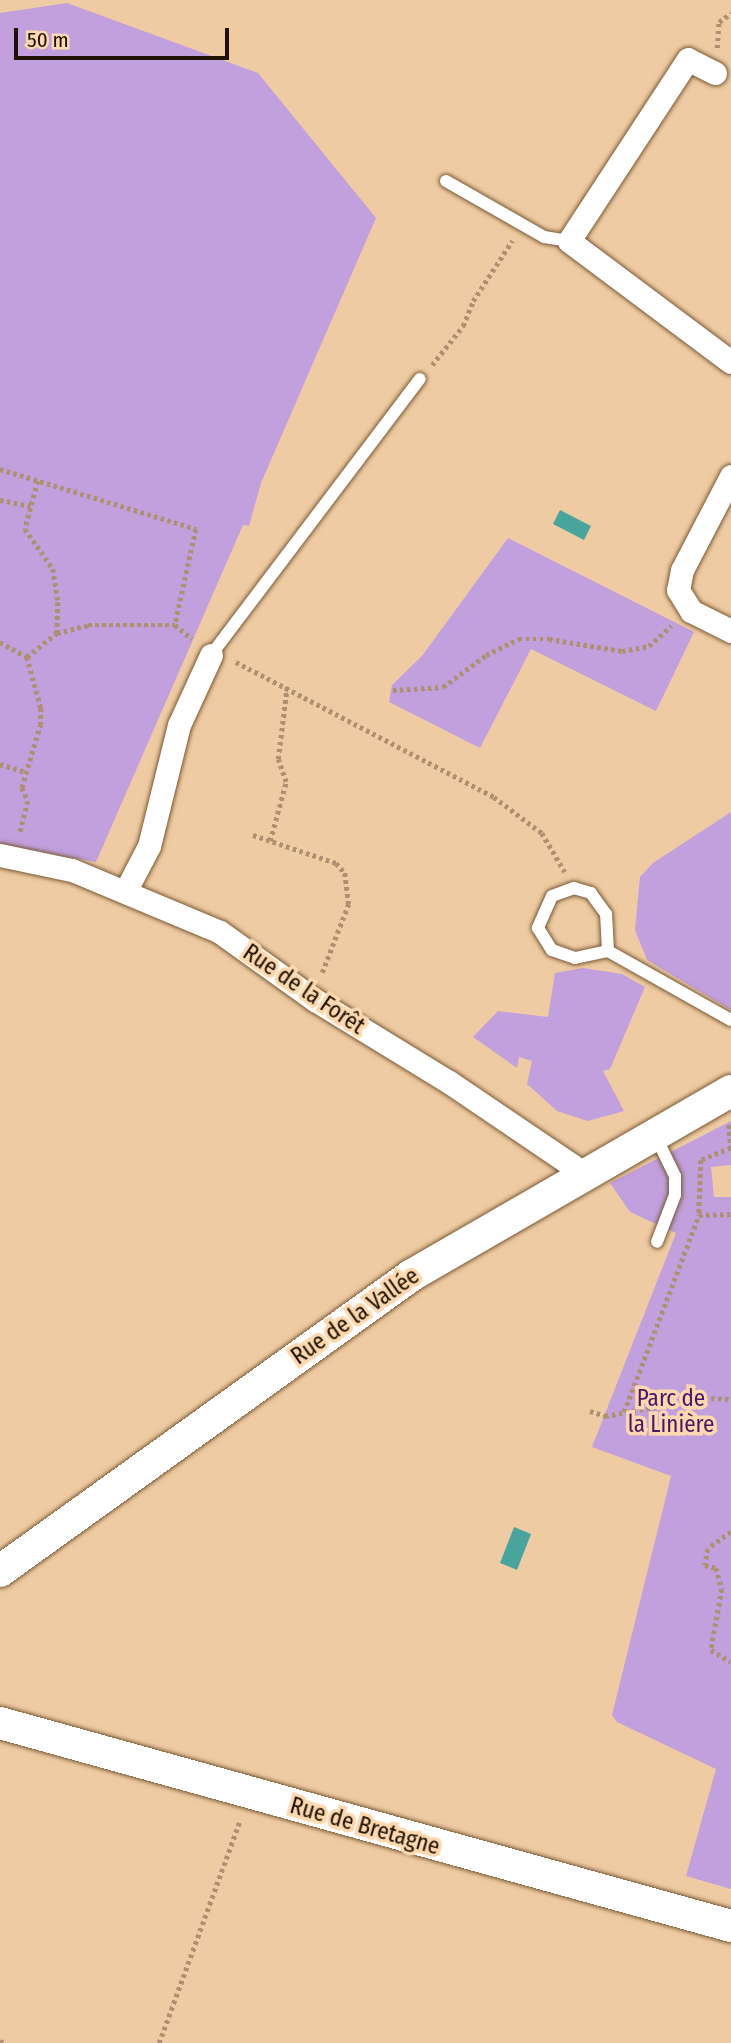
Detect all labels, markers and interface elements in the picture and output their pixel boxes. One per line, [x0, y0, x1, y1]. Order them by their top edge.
scale bar [18, 14, 233, 58]
text: 50 m [27, 27, 69, 53]
street label: Rue de la Forêt [238, 938, 370, 1040]
street label: Rue de la Vallée [286, 1262, 424, 1370]
park label: Parc de la Linière [628, 1384, 714, 1438]
street label: Rue de Bretagne [287, 1791, 443, 1861]

